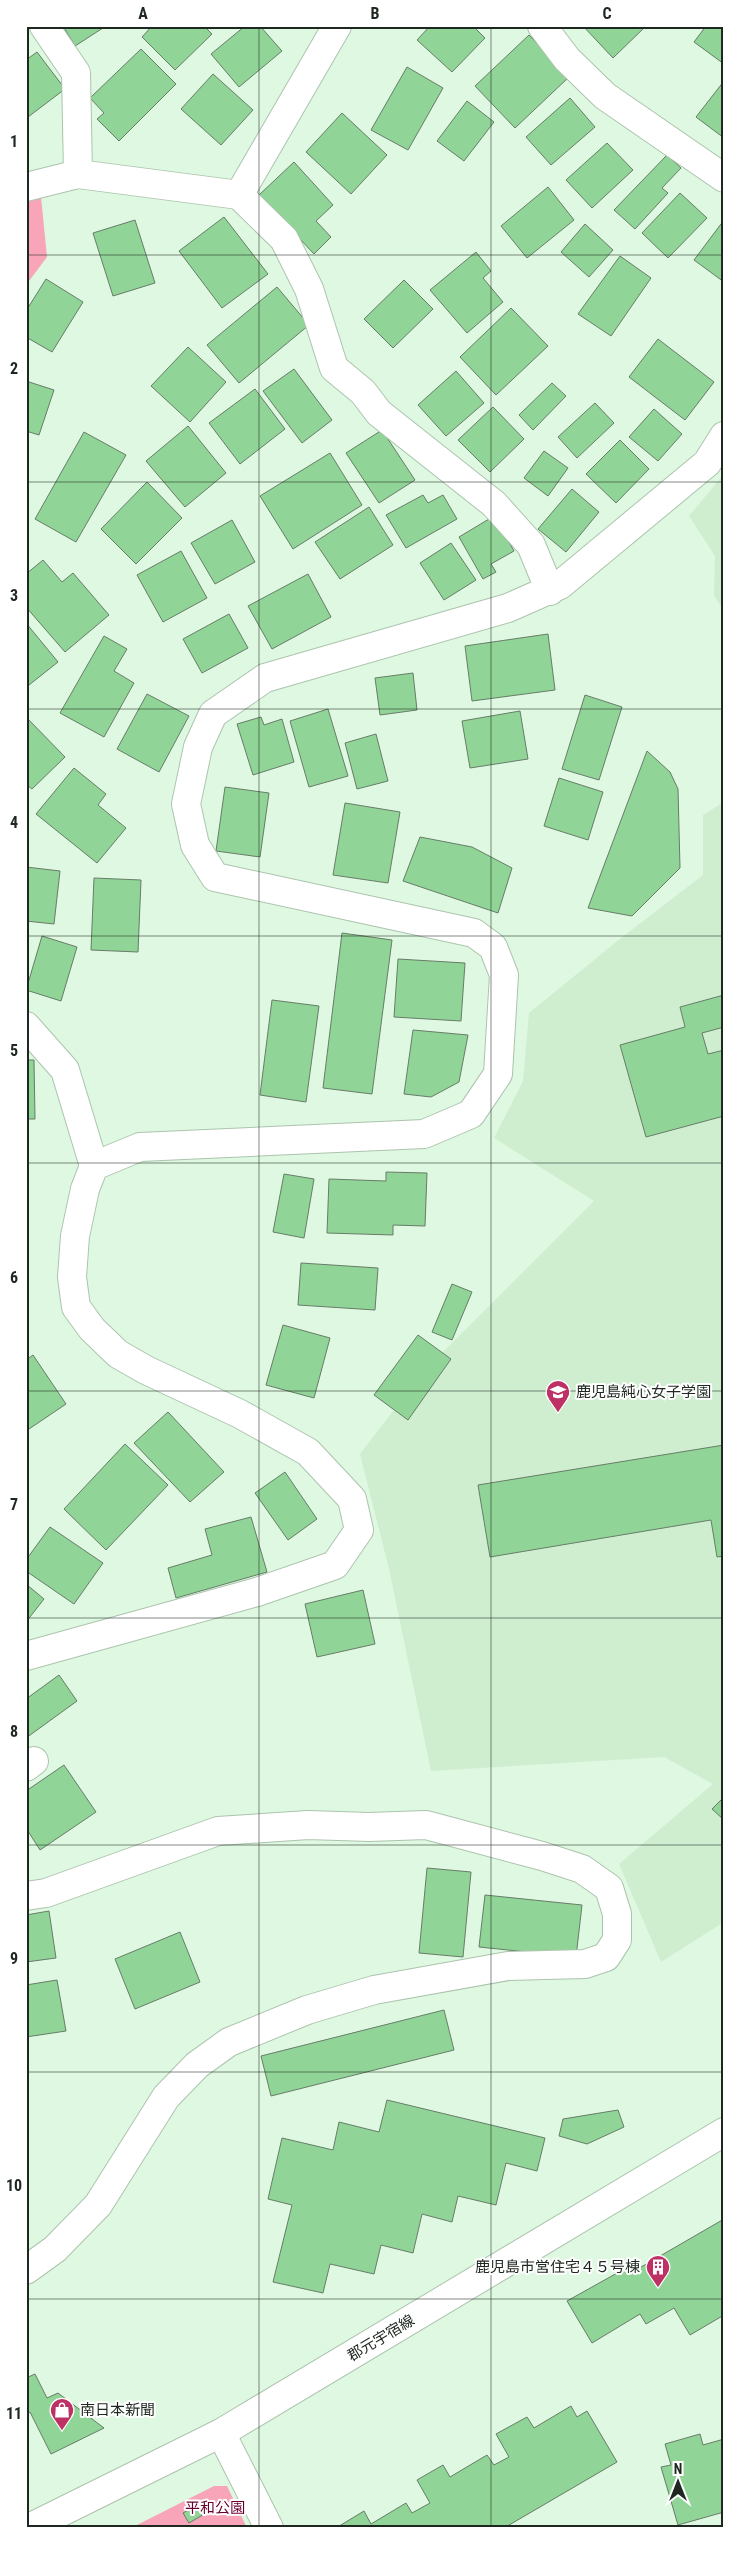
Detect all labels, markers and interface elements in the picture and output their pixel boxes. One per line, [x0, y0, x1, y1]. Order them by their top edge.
text: A [138, 4, 148, 23]
text: B [371, 4, 380, 23]
text: C [602, 4, 612, 23]
text: 1 [10, 132, 18, 151]
text: 2 [10, 359, 18, 378]
text: 3 [10, 586, 18, 605]
text: 4 [10, 813, 18, 832]
text: 5 [10, 1041, 18, 1060]
text: 6 [10, 1268, 18, 1287]
school or university icon: 鹿児島純心女子学園 [545, 1379, 571, 1413]
place label: 鹿児島純心女子学園 [576, 1383, 711, 1401]
text: 7 [10, 1495, 18, 1514]
text: 8 [10, 1722, 18, 1741]
text: 9 [10, 1949, 18, 1968]
text: 10 [6, 2176, 22, 2195]
building icon: 鹿児島市営住宅４５号棟 [645, 2254, 671, 2288]
place label: 鹿児島市営住宅４５号棟 [475, 2258, 640, 2276]
street label: 郡元宇宿線 [344, 2311, 418, 2365]
shop icon: 南日本新聞 [49, 2397, 75, 2431]
place label: 南日本新聞 [80, 2401, 155, 2419]
text: 11 [6, 2404, 22, 2423]
north arrow [652, 2456, 702, 2506]
text: N [674, 2461, 682, 2477]
park label: 平和公園 [185, 2499, 245, 2517]

